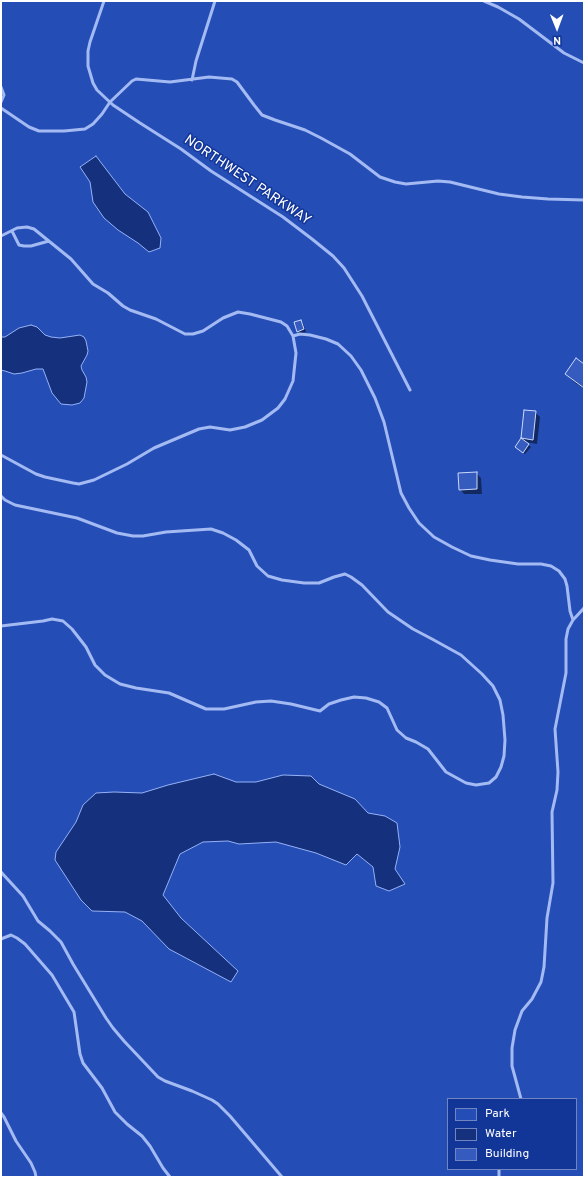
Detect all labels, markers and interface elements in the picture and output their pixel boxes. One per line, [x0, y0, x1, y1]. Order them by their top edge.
north arrow [537, 8, 577, 48]
text: N [553, 33, 561, 47]
street label: NORTHWEST PARKWAY [180, 132, 314, 230]
legend [447, 1098, 577, 1170]
text: Park [485, 1106, 510, 1122]
text: Water [485, 1126, 517, 1142]
text: Building [485, 1146, 529, 1162]

